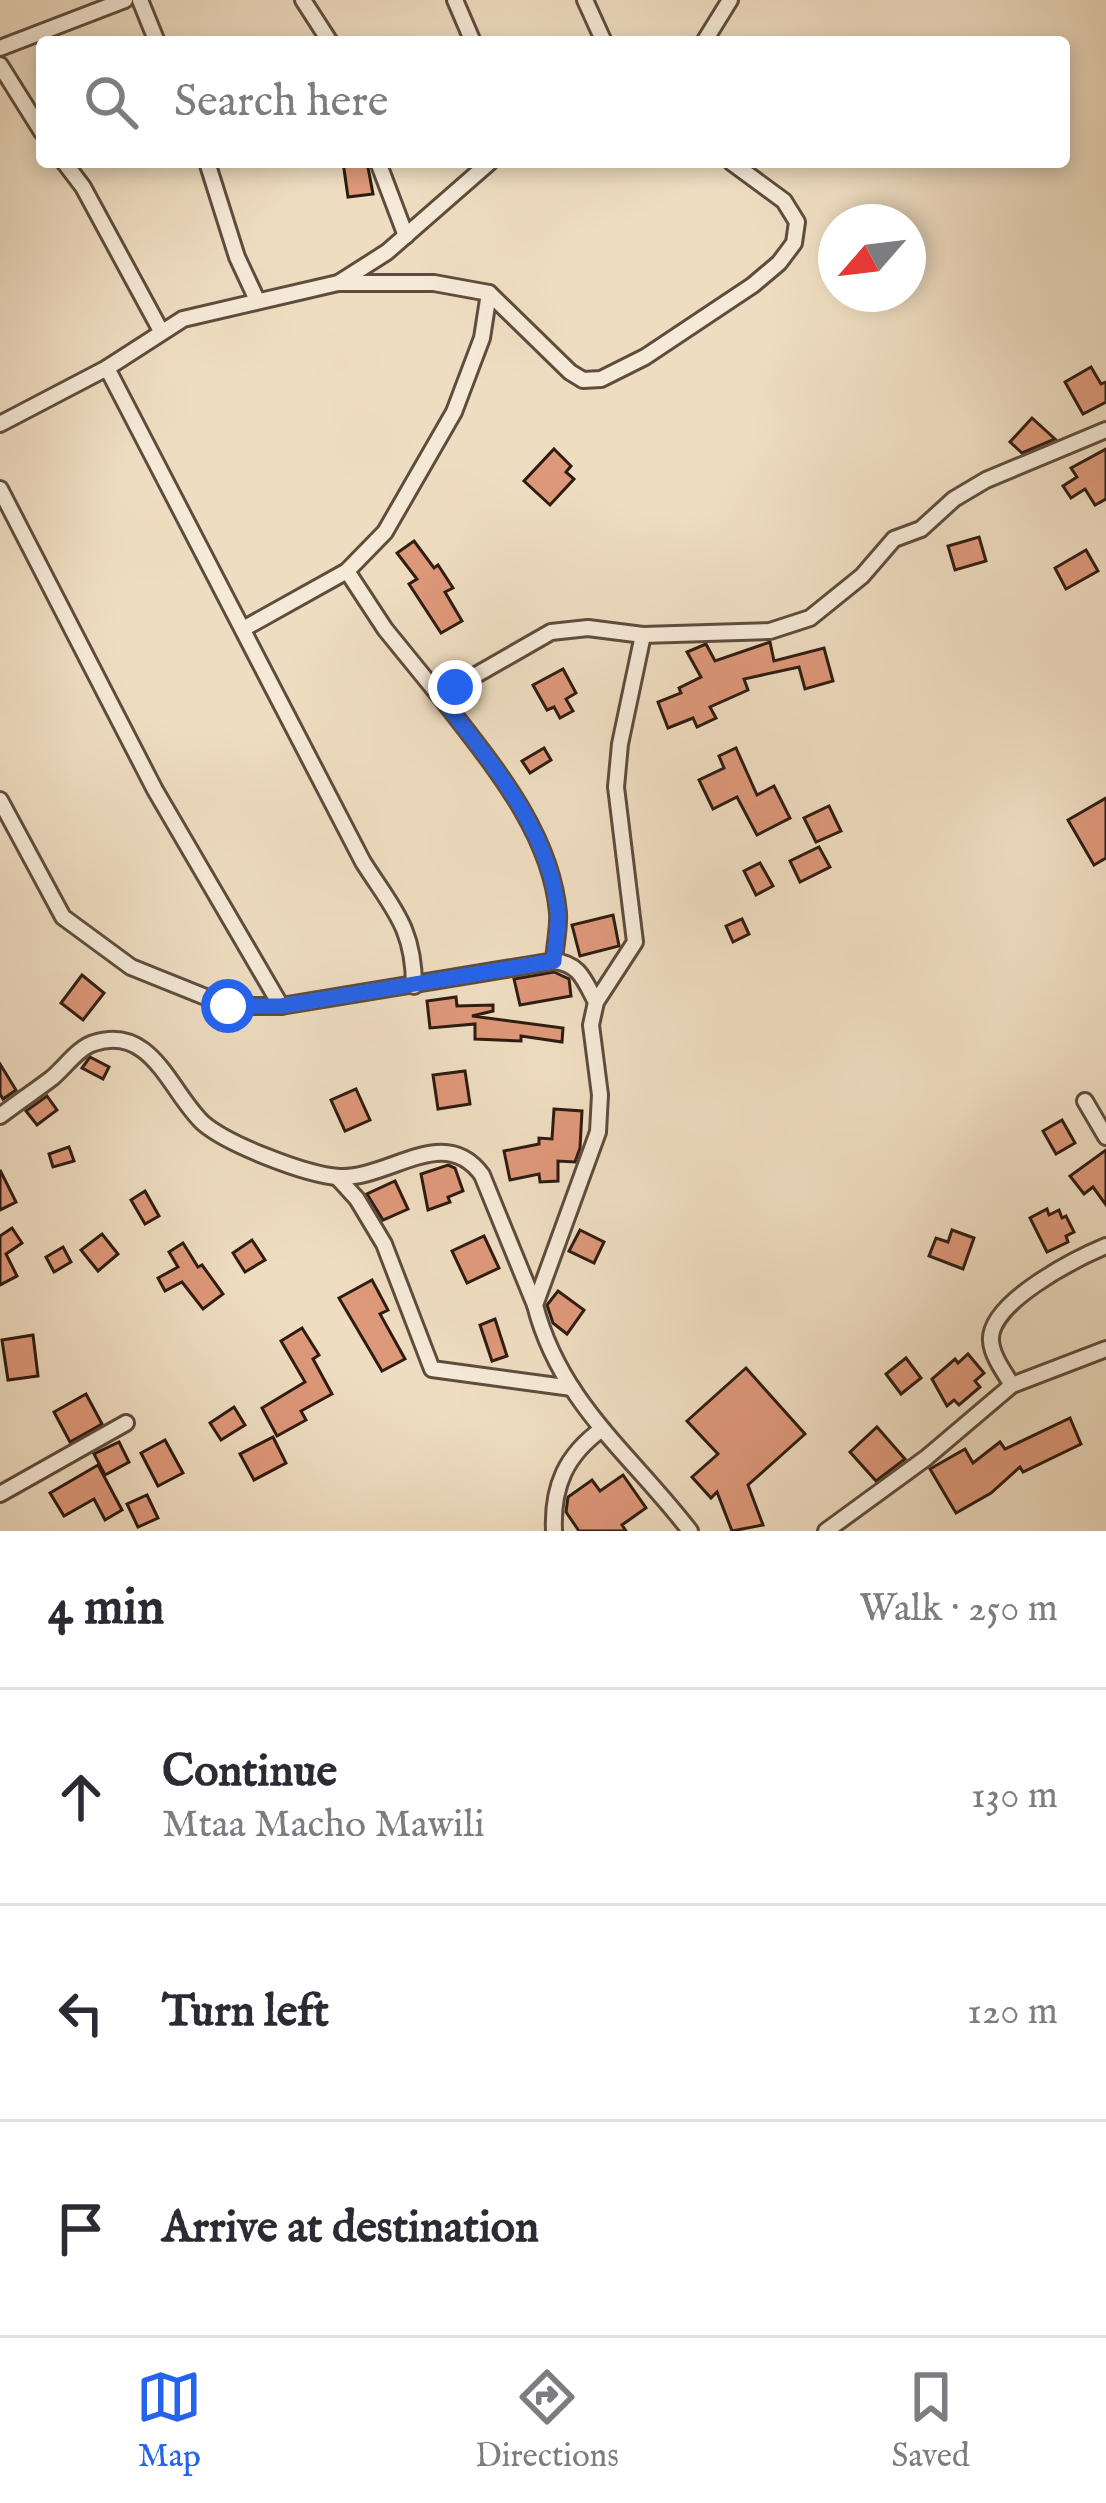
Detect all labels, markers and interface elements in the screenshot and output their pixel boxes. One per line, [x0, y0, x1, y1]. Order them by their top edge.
search box [36, 36, 1070, 168]
icon: search [78, 69, 144, 135]
text: Search here [174, 74, 388, 131]
north arrow [818, 204, 926, 312]
route end [428, 660, 482, 714]
route start [201, 979, 255, 1033]
text: 4 min [48, 1577, 164, 1642]
text: Walk · 250 m [859, 1585, 1058, 1634]
text: Continue [162, 1744, 337, 1801]
icon: ahead [48, 1764, 114, 1830]
text: 130 m [971, 1772, 1058, 1821]
text: Mtaa Macho Mawili [162, 1801, 485, 1850]
icon: left [48, 1980, 114, 2046]
text: Turn left [162, 1984, 329, 2041]
text: 120 m [967, 1988, 1058, 2037]
icon: arrive [48, 2196, 114, 2262]
text: Arrive at destination [162, 2200, 539, 2257]
tab: Map [136, 2364, 202, 2478]
tab: Directions [475, 2364, 619, 2478]
tab: Saved [892, 2364, 970, 2478]

